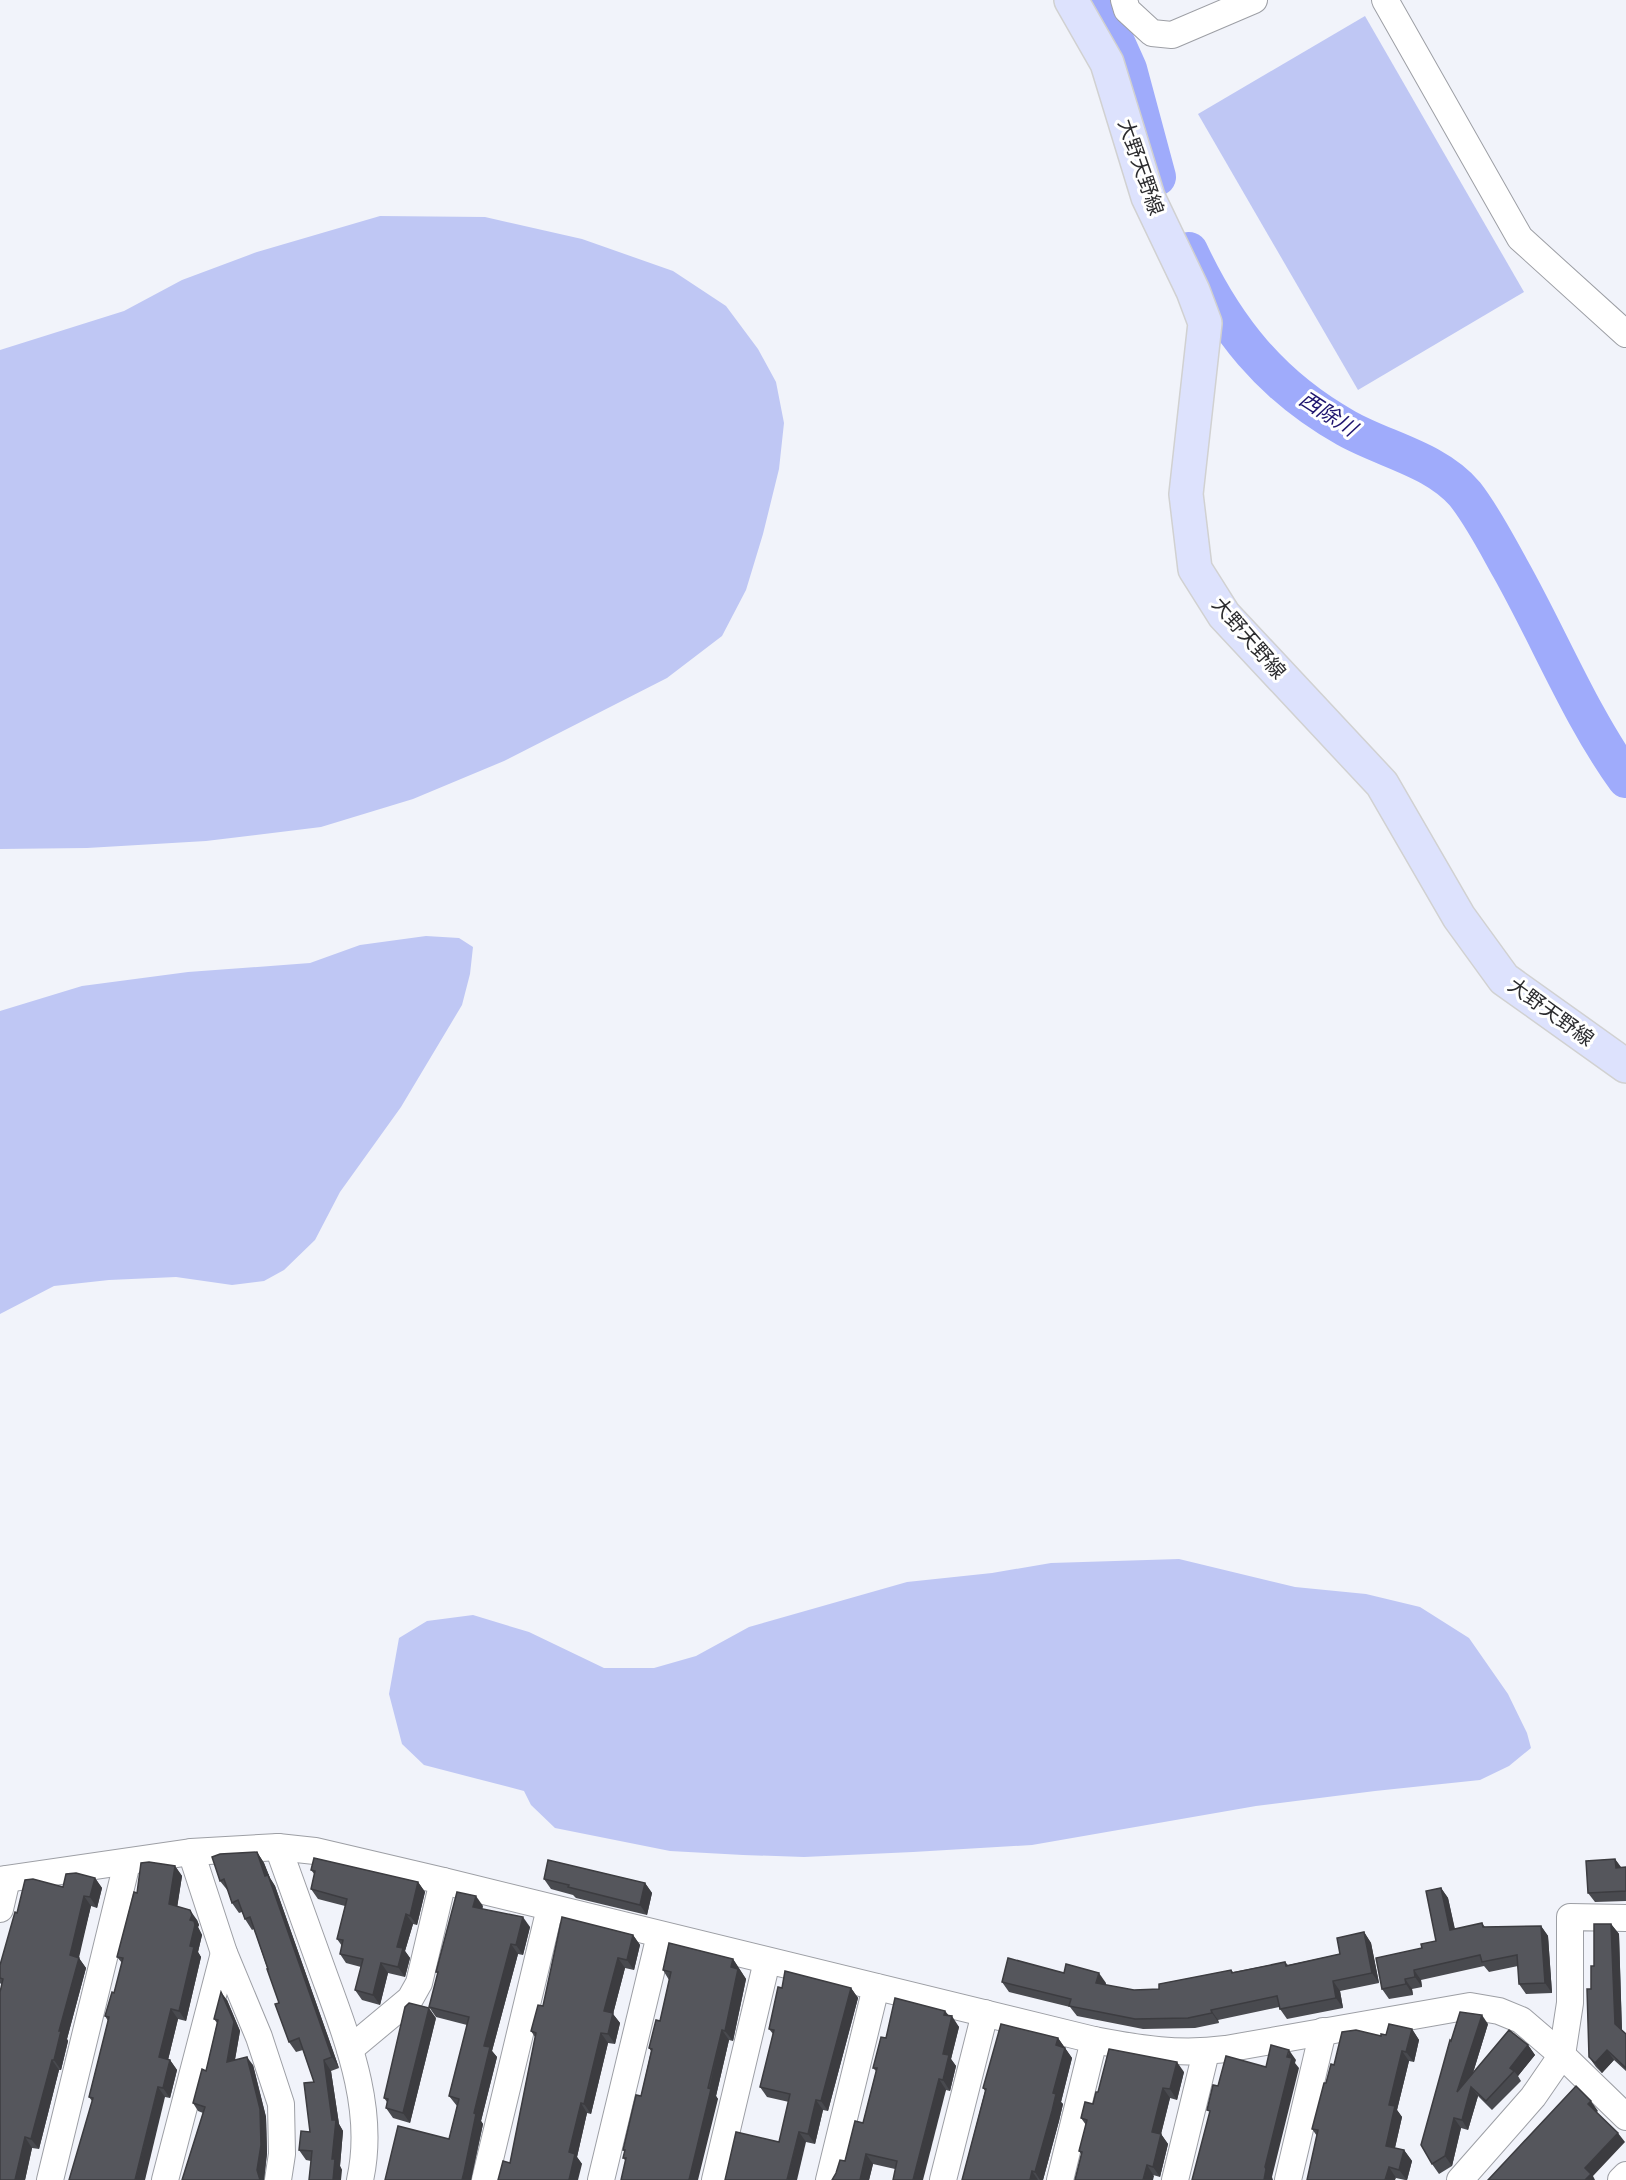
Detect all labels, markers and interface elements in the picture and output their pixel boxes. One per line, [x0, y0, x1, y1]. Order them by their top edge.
street label: 大野天野線 [1113, 116, 1169, 218]
water label: 西除川 [1295, 386, 1363, 442]
street label: 大野天野線 [1207, 592, 1291, 684]
street label: 大野天野線 [1503, 973, 1599, 1051]

